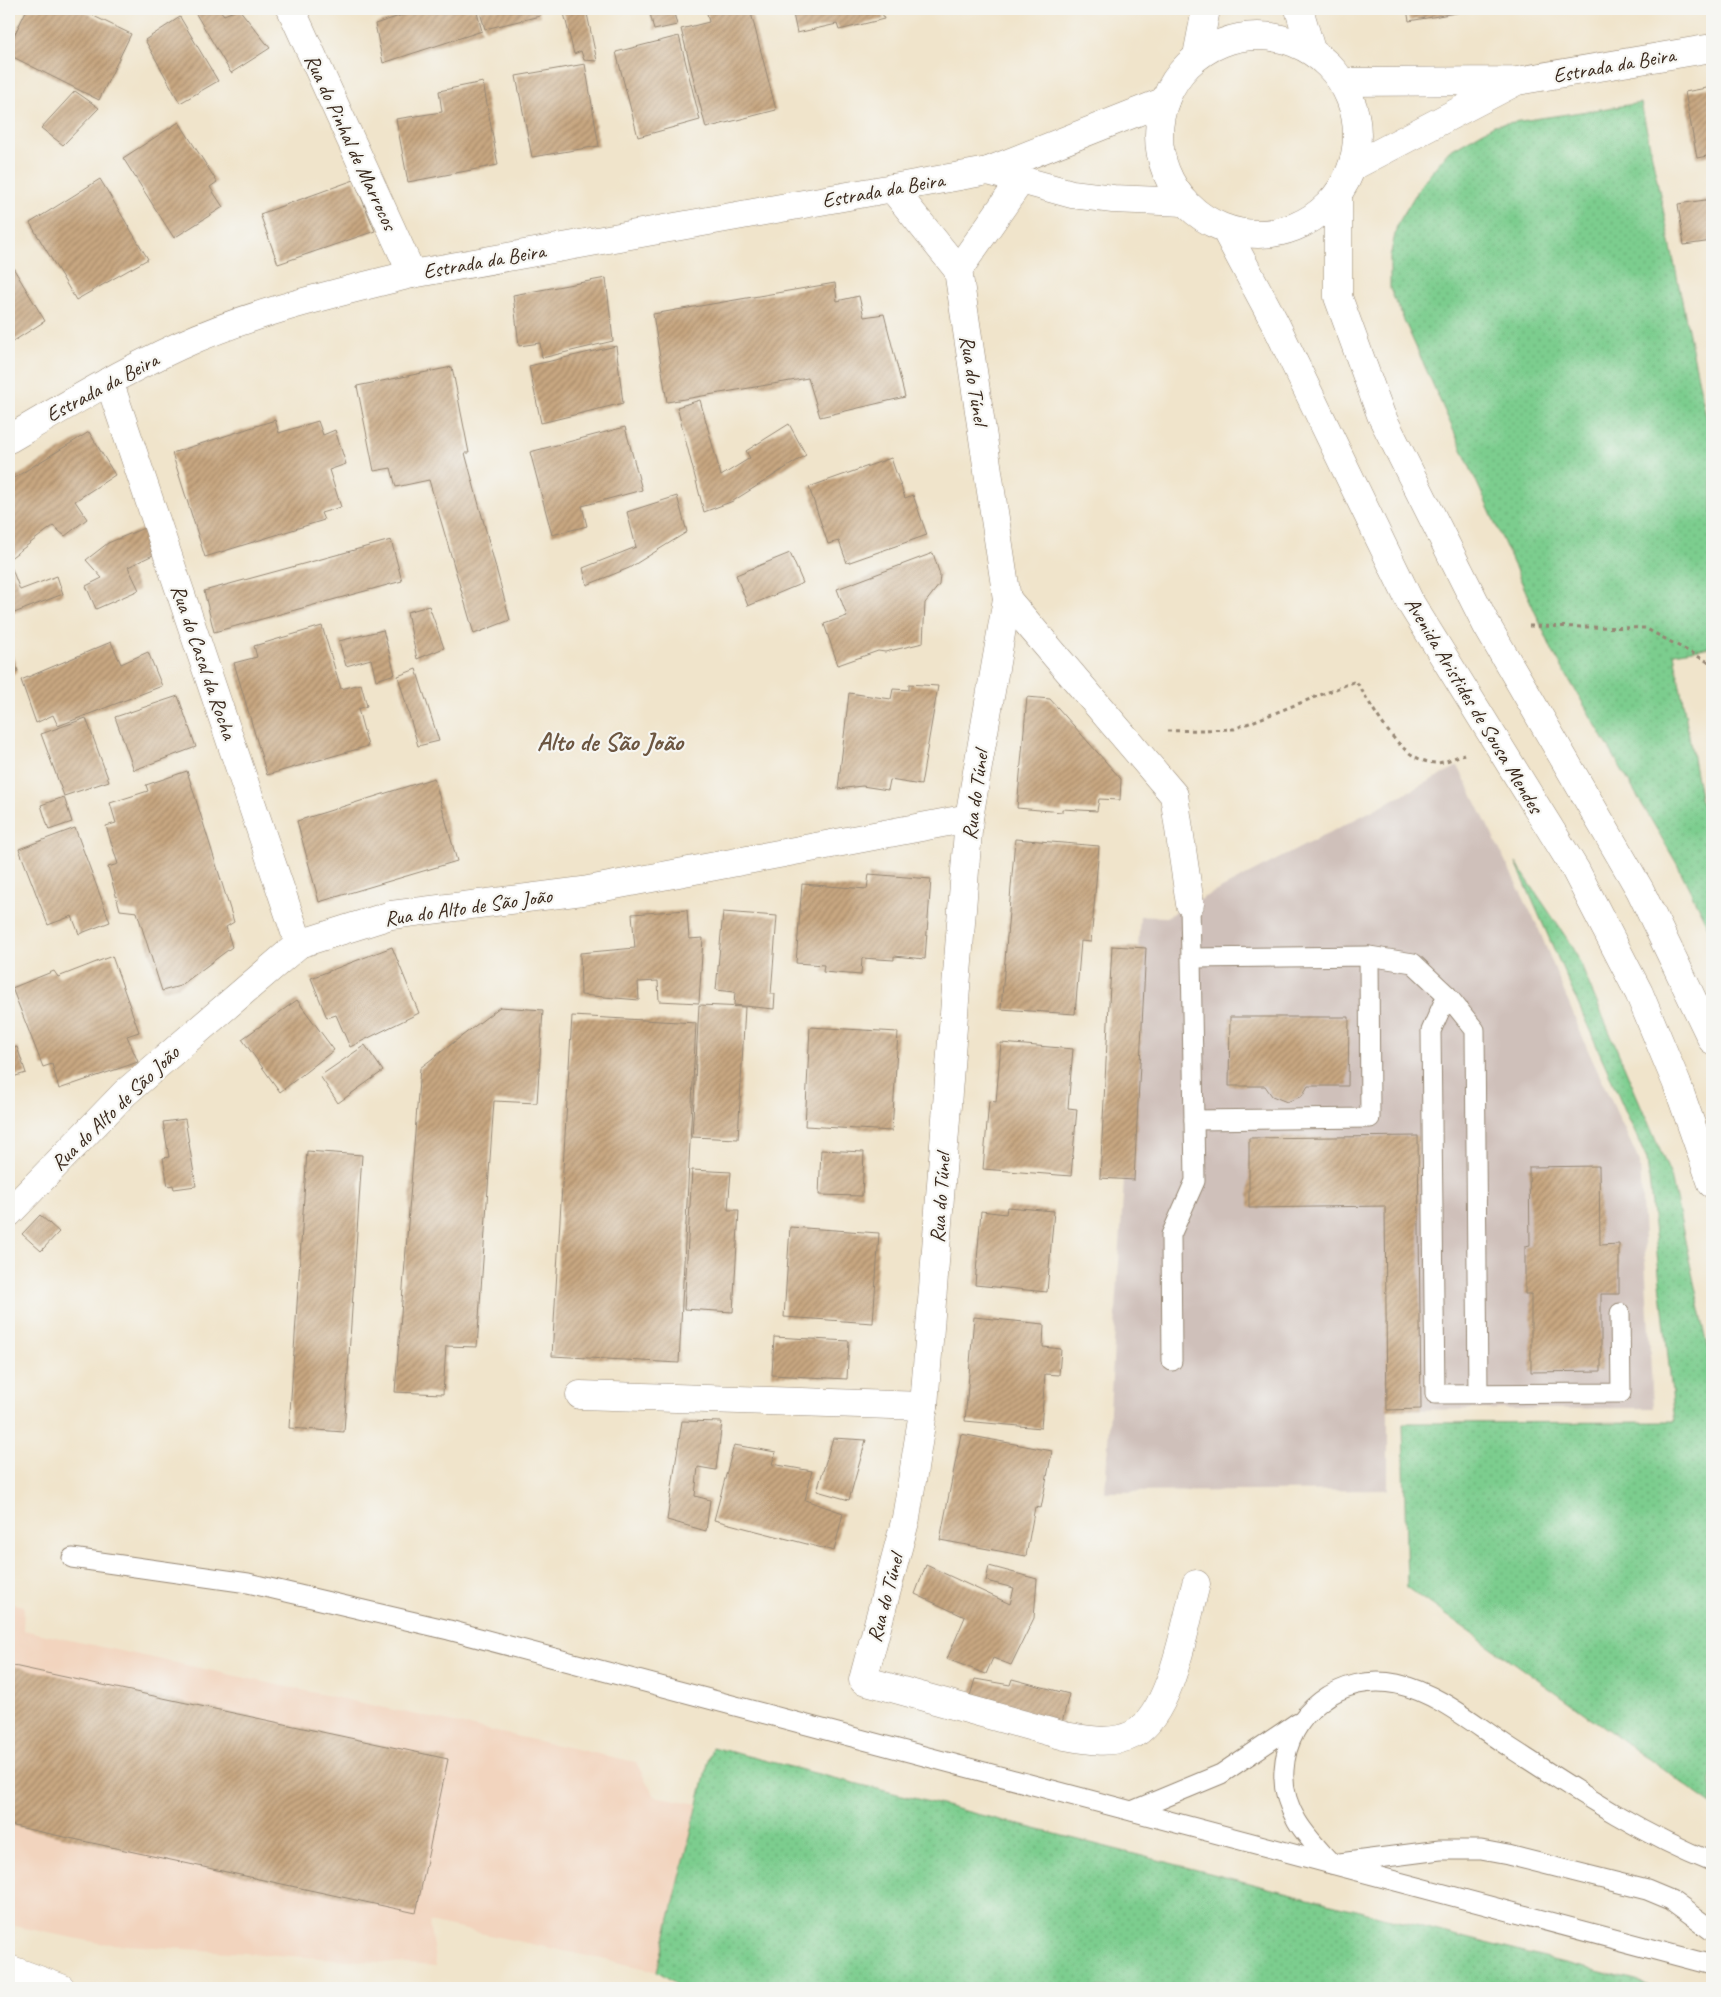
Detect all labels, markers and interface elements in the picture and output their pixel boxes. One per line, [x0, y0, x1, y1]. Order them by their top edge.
street label: Estrada da Beira [1551, 41, 1679, 89]
street label: Rua do Pinhal de Marrocos [299, 50, 404, 236]
street label: Estrada da Beira [820, 166, 948, 214]
street label: Estrada da Beira [421, 237, 549, 285]
street label: Rua do Túnel [954, 334, 994, 430]
street label: Estrada da Beira [41, 345, 165, 427]
street label: Rua do Casal da Rocha [165, 581, 243, 744]
street label: Avenida Aristides de Sousa Mendes [1399, 592, 1550, 819]
district label: Alto de São João [537, 725, 685, 758]
street label: Rua do Túnel [956, 745, 995, 841]
street label: Rua do Alto de São João [383, 882, 555, 932]
street label: Rua do Alto de São João [45, 1039, 186, 1176]
street label: Rua do Túnel [924, 1149, 956, 1244]
street label: Rua do Túnel [861, 1548, 910, 1645]

